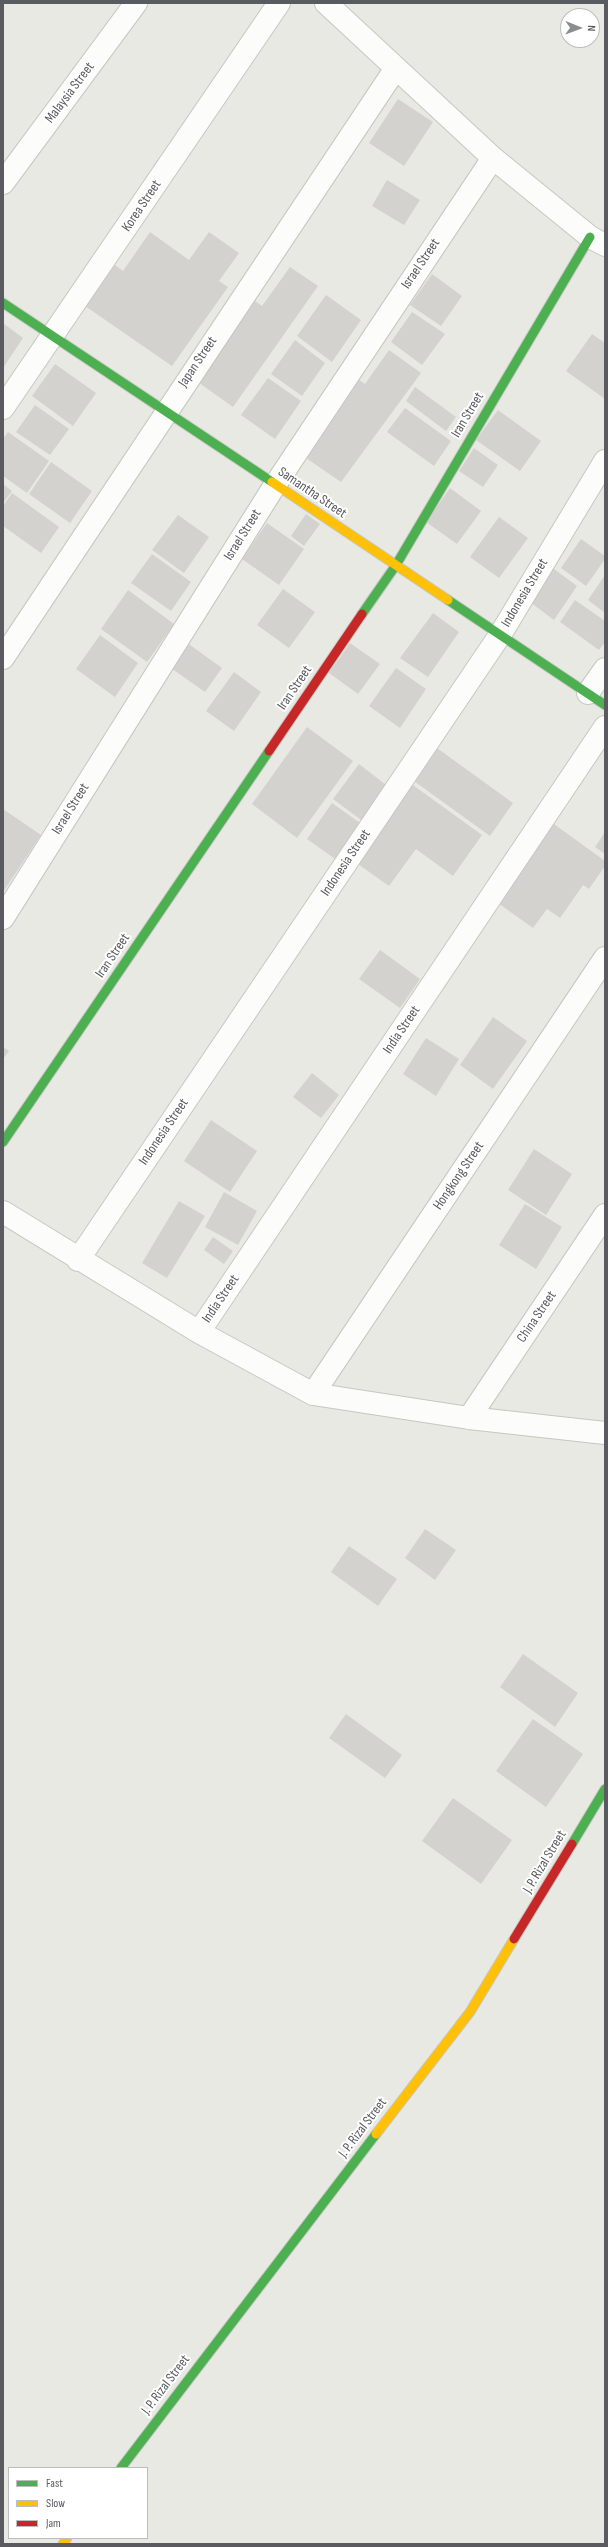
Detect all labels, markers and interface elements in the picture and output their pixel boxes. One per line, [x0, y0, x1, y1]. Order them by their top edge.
north arrow [560, 8, 600, 48]
text: N [585, 25, 598, 31]
street label: Malaysia Street [42, 59, 98, 127]
street label: Korea Street [119, 177, 165, 235]
street label: Israel Street [398, 236, 444, 292]
street label: Japan Street [175, 334, 221, 390]
street label: Iran Street [448, 389, 488, 441]
street label: Samantha Street [274, 464, 350, 522]
street label: Israel Street [221, 506, 265, 564]
street label: Indonesia Street [498, 556, 552, 630]
street label: Iran Street [274, 663, 316, 713]
street label: Israel Street [49, 780, 93, 838]
street label: Indonesia Street [318, 826, 374, 900]
street label: Iran Street [92, 931, 134, 981]
street label: India Street [380, 1003, 424, 1057]
street label: Indonesia Street [136, 1095, 192, 1169]
street label: Hongkong Street [430, 1139, 488, 1213]
street label: India Street [199, 1272, 243, 1326]
street label: China Street [514, 1288, 560, 1346]
street label: J. P. Rizal Street [520, 1828, 570, 1896]
street label: J. P. Rizal Street [335, 2095, 391, 2161]
street label: J. P. Rizal Street [138, 2352, 194, 2418]
legend [8, 2467, 148, 2539]
text: Fast [46, 2476, 63, 2491]
text: Slow [46, 2496, 65, 2511]
text: Jam [46, 2516, 61, 2531]

